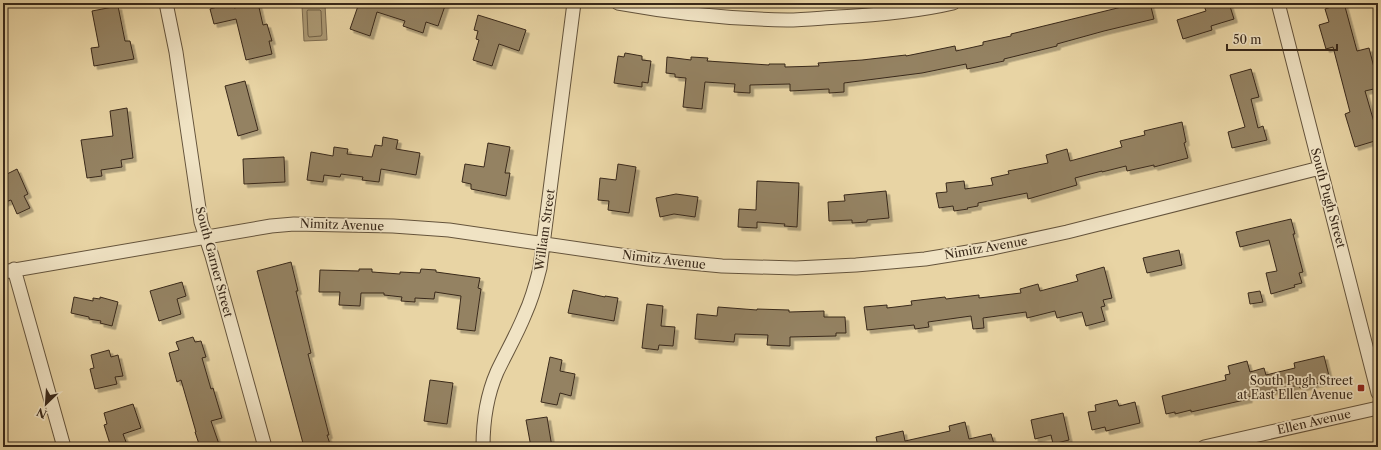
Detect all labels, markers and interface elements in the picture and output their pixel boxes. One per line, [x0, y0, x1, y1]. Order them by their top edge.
scale bar [1227, 26, 1337, 52]
text: 50 m [1233, 32, 1262, 47]
street label: South Pugh Street [1308, 146, 1349, 250]
street label: William Street [531, 187, 558, 273]
street label: South Garner Street [192, 205, 237, 320]
street label: Nimitz Avenue [300, 216, 385, 233]
street label: Nimitz Avenue [943, 233, 1029, 262]
street label: Nimitz Avenue [621, 247, 707, 272]
place label: South Pugh Street at East Ellen Avenue [1237, 373, 1354, 402]
marker: South Pugh Street at East Ellen Avenue [1356, 383, 1366, 393]
north arrow [26, 384, 66, 424]
text: N [34, 405, 49, 421]
street label: Ellen Avenue [1276, 406, 1352, 437]

